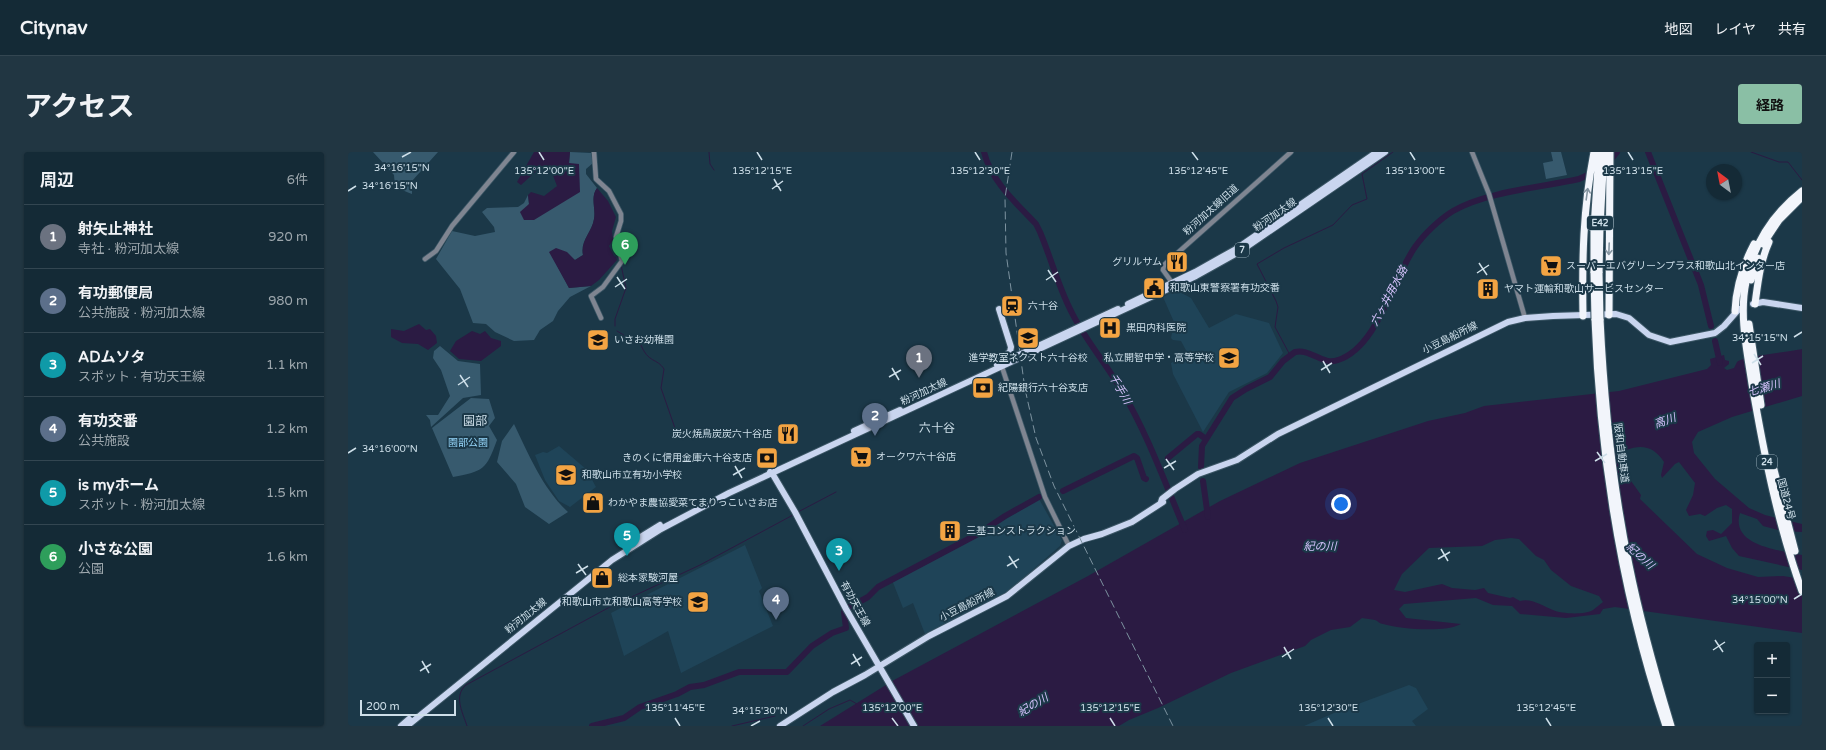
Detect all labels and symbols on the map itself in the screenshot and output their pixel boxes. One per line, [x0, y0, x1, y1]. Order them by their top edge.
text: 34°16'15"N [374, 162, 430, 174]
north arrow [1706, 164, 1742, 200]
text: 135°12'00"E [514, 165, 574, 177]
text: 135°12'15"E [732, 165, 792, 177]
text: 135°12'30"E [950, 165, 1010, 177]
text: 135°12'45"E [1168, 165, 1228, 177]
text: 135°13'00"E [1385, 165, 1445, 177]
text: 135°13'15"E [1603, 165, 1663, 177]
text: 34°16'15"N [362, 180, 418, 192]
street label: 粉河加太線旧道 [1181, 182, 1241, 238]
one-way arrow [1583, 188, 1591, 201]
street label: 粉河加太線 [1251, 196, 1299, 234]
road number: E42 [1587, 216, 1613, 230]
pin: 6 [612, 232, 638, 265]
one-way arrow [1605, 242, 1612, 255]
road number: 7 [1235, 243, 1249, 257]
restaurant icon: グリルサム [1164, 249, 1190, 275]
supermarket icon: スーパーエバグリーンプラス和歌山北インター店 [1538, 253, 1564, 279]
place label: グリルサム [1112, 256, 1162, 268]
place label: スーパーエバグリーンプラス和歌山北インター店 [1566, 260, 1785, 272]
water label: 六ヶ井用水路 [1368, 263, 1411, 328]
public building icon: 和歌山東警察署有功交番 [1141, 275, 1167, 301]
building icon: ヤマト運輸和歌山サービスセンター [1475, 276, 1501, 302]
place label: 和歌山東警察署有功交番 [1170, 282, 1280, 294]
place label: ヤマト運輸和歌山サービスセンター [1504, 283, 1664, 295]
station icon: 六十谷 [999, 293, 1025, 319]
place label: 六十谷 [1028, 300, 1058, 312]
hospital icon: 黒田内科医院 [1097, 315, 1123, 341]
street label: 小豆島船所線 [1420, 319, 1480, 357]
place label: 黒田内科医院 [1126, 322, 1186, 334]
school or university icon: 進学教室ネクスト六十谷校 [1015, 325, 1041, 351]
school or university icon: いさお幼稚園 [585, 327, 611, 353]
text: 34°15'15"N [1732, 332, 1788, 344]
place label: いさお幼稚園 [614, 334, 674, 346]
pin: 1 [906, 345, 932, 378]
school or university icon: 私立開智中学・高等学校 [1216, 345, 1242, 371]
place label: 進学教室ネクスト六十谷校 [968, 352, 1088, 364]
place label: 私立開智中学・高等学校 [1104, 352, 1214, 364]
water label: 千手川 [1106, 371, 1134, 407]
bank icon: 紀陽銀行六十谷支店 [970, 375, 996, 401]
street label: 粉河加太線 [899, 376, 949, 408]
water label: 七瀬川 [1746, 377, 1783, 399]
place label: 紀陽銀行六十谷支店 [998, 382, 1088, 394]
pin: 2 [862, 403, 888, 436]
water label: 高川 [1652, 411, 1678, 431]
district label: 園部 [463, 414, 487, 428]
restaurant icon: 炭火焼鳥炭炭六十谷店 [775, 421, 801, 447]
district label: 六十谷 [919, 421, 955, 435]
street label: 阪和自動車道 [1611, 422, 1631, 484]
place label: 炭火焼鳥炭炭六十谷店 [672, 428, 772, 440]
park label: 園部公園 [448, 437, 488, 449]
text: 34°16'00"N [362, 443, 418, 455]
supermarket icon: オークワ六十谷店 [848, 444, 874, 470]
bank icon: きのくに信用金庫六十谷支店 [754, 445, 780, 471]
place label: オークワ六十谷店 [876, 451, 956, 463]
place label: きのくに信用金庫六十谷支店 [622, 452, 752, 464]
road number: 24 [1757, 455, 1777, 469]
school or university icon: 和歌山市立有功小学校 [553, 462, 579, 488]
place label: 和歌山市立有功小学校 [582, 469, 682, 481]
street label: 国道24号 [1775, 477, 1797, 521]
shop icon: わかやま農協愛菜てまりっこいさお店 [580, 490, 606, 516]
your location [1331, 494, 1351, 514]
place label: わかやま農協愛菜てまりっこいさお店 [608, 497, 778, 509]
building icon: 三基コンストラクション [937, 518, 963, 544]
pin: 5 [614, 523, 640, 556]
place label: 三基コンストラクション [966, 525, 1076, 537]
pin: 3 [826, 538, 852, 571]
water label: 紀の川 [1304, 540, 1337, 553]
water label: 紀の川 [1623, 540, 1657, 573]
shop icon: 総本家駿河屋 [589, 565, 615, 591]
place label: 総本家駿河屋 [618, 572, 678, 584]
street label: 有功天王線 [838, 579, 872, 629]
street label: 小豆島船所線 [938, 586, 996, 624]
pin: 4 [763, 587, 789, 620]
school or university icon: 和歌山市立和歌山高等学校 [685, 589, 711, 615]
text: 34°15'00"N [1732, 594, 1788, 606]
street label: 粉河加太線 [503, 596, 549, 636]
place label: 和歌山市立和歌山高等学校 [562, 596, 682, 608]
water label: 紀の川 [1016, 690, 1051, 719]
scale bar [360, 698, 456, 717]
text: 135°11'45"E [645, 702, 705, 714]
text: 135°12'00"E [862, 702, 922, 714]
text: 135°12'15"E [1080, 702, 1140, 714]
text: 135°12'30"E [1298, 702, 1358, 714]
text: 135°12'45"E [1516, 702, 1576, 714]
text: 34°15'30"N [732, 705, 788, 717]

